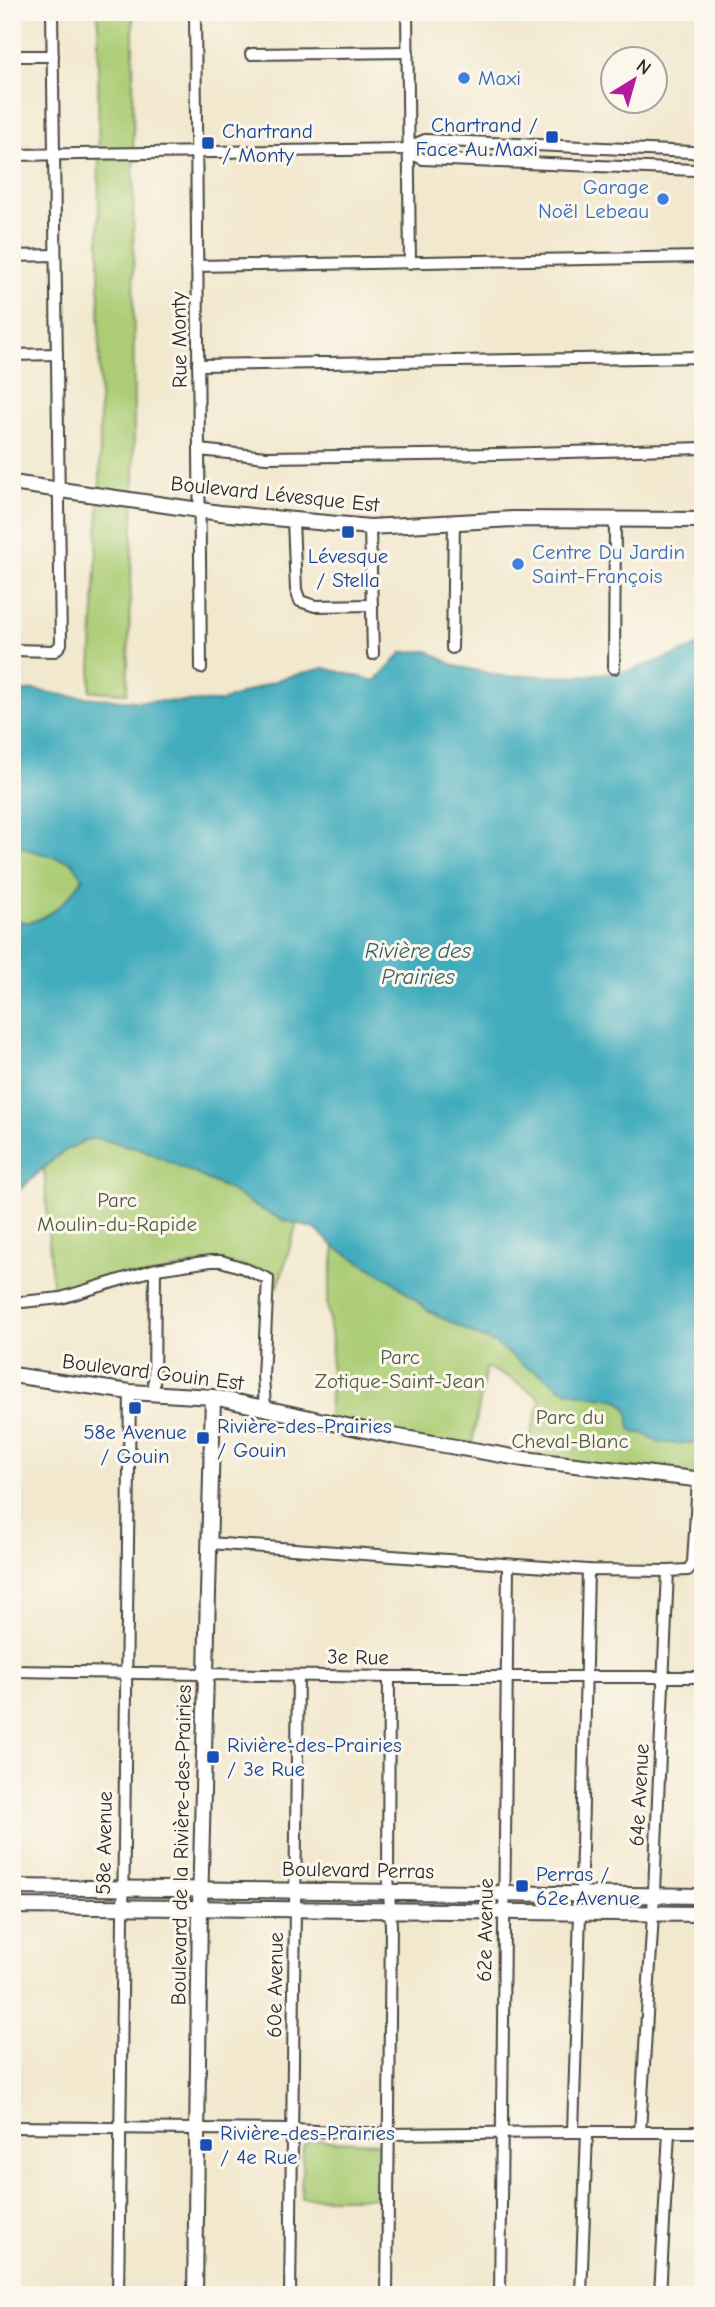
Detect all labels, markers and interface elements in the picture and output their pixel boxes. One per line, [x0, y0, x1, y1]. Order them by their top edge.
north arrow [600, 46, 670, 116]
text: N [632, 55, 655, 80]
place label: Maxi [478, 66, 521, 90]
marker: Maxi [456, 70, 472, 86]
place label: Chartrand / Face Au Maxi [416, 113, 538, 161]
place label: Chartrand / Monty [222, 119, 313, 167]
marker: Chartrand / Face Au Maxi [544, 129, 560, 145]
marker: Chartrand / Monty [200, 135, 216, 151]
place label: Garage Noël Lebeau [538, 175, 649, 223]
marker: Garage Noël Lebeau [655, 191, 671, 207]
street label: Rue Monty [166, 291, 192, 388]
street label: Boulevard Lévesque Est [169, 471, 382, 517]
marker: Lévesque / Stella [340, 524, 356, 540]
place label: Centre Du Jardin Saint-François [532, 540, 685, 588]
place label: Lévesque / Stella [308, 544, 388, 592]
marker: Centre Du Jardin Saint-François [510, 556, 526, 572]
water label: Rivière des Prairies [365, 937, 472, 990]
park label: Parc Moulin-du-Rapide [37, 1188, 197, 1236]
park label: Parc Zotique-Saint-Jean [315, 1345, 485, 1393]
street label: Boulevard Gouin Est [61, 1349, 246, 1395]
marker: 58e Avenue / Gouin [127, 1400, 143, 1416]
park label: Parc du Cheval-Blanc [511, 1405, 629, 1453]
place label: Rivière-des-Prairies / Gouin [217, 1414, 392, 1462]
place label: 58e Avenue / Gouin [83, 1420, 187, 1468]
marker: Rivière-des-Prairies / Gouin [195, 1430, 211, 1446]
street label: 3e Rue [327, 1644, 389, 1670]
street label: Boulevard de la Rivière-des-Prairies [166, 1684, 196, 2006]
place label: Rivière-des-Prairies / 3e Rue [227, 1733, 402, 1781]
street label: 64e Avenue [624, 1743, 654, 1847]
marker: Rivière-des-Prairies / 3e Rue [205, 1749, 221, 1765]
street label: 58e Avenue [91, 1791, 117, 1895]
street label: Boulevard Perras [282, 1857, 434, 1883]
place label: Perras / 62e Avenue [536, 1862, 640, 1910]
street label: 62e Avenue [472, 1878, 498, 1982]
marker: Perras / 62e Avenue [514, 1878, 530, 1894]
street label: 60e Avenue [262, 1932, 288, 2038]
place label: Rivière-des-Prairies / 4e Rue [220, 2121, 395, 2169]
marker: Rivière-des-Prairies / 4e Rue [198, 2137, 214, 2153]

